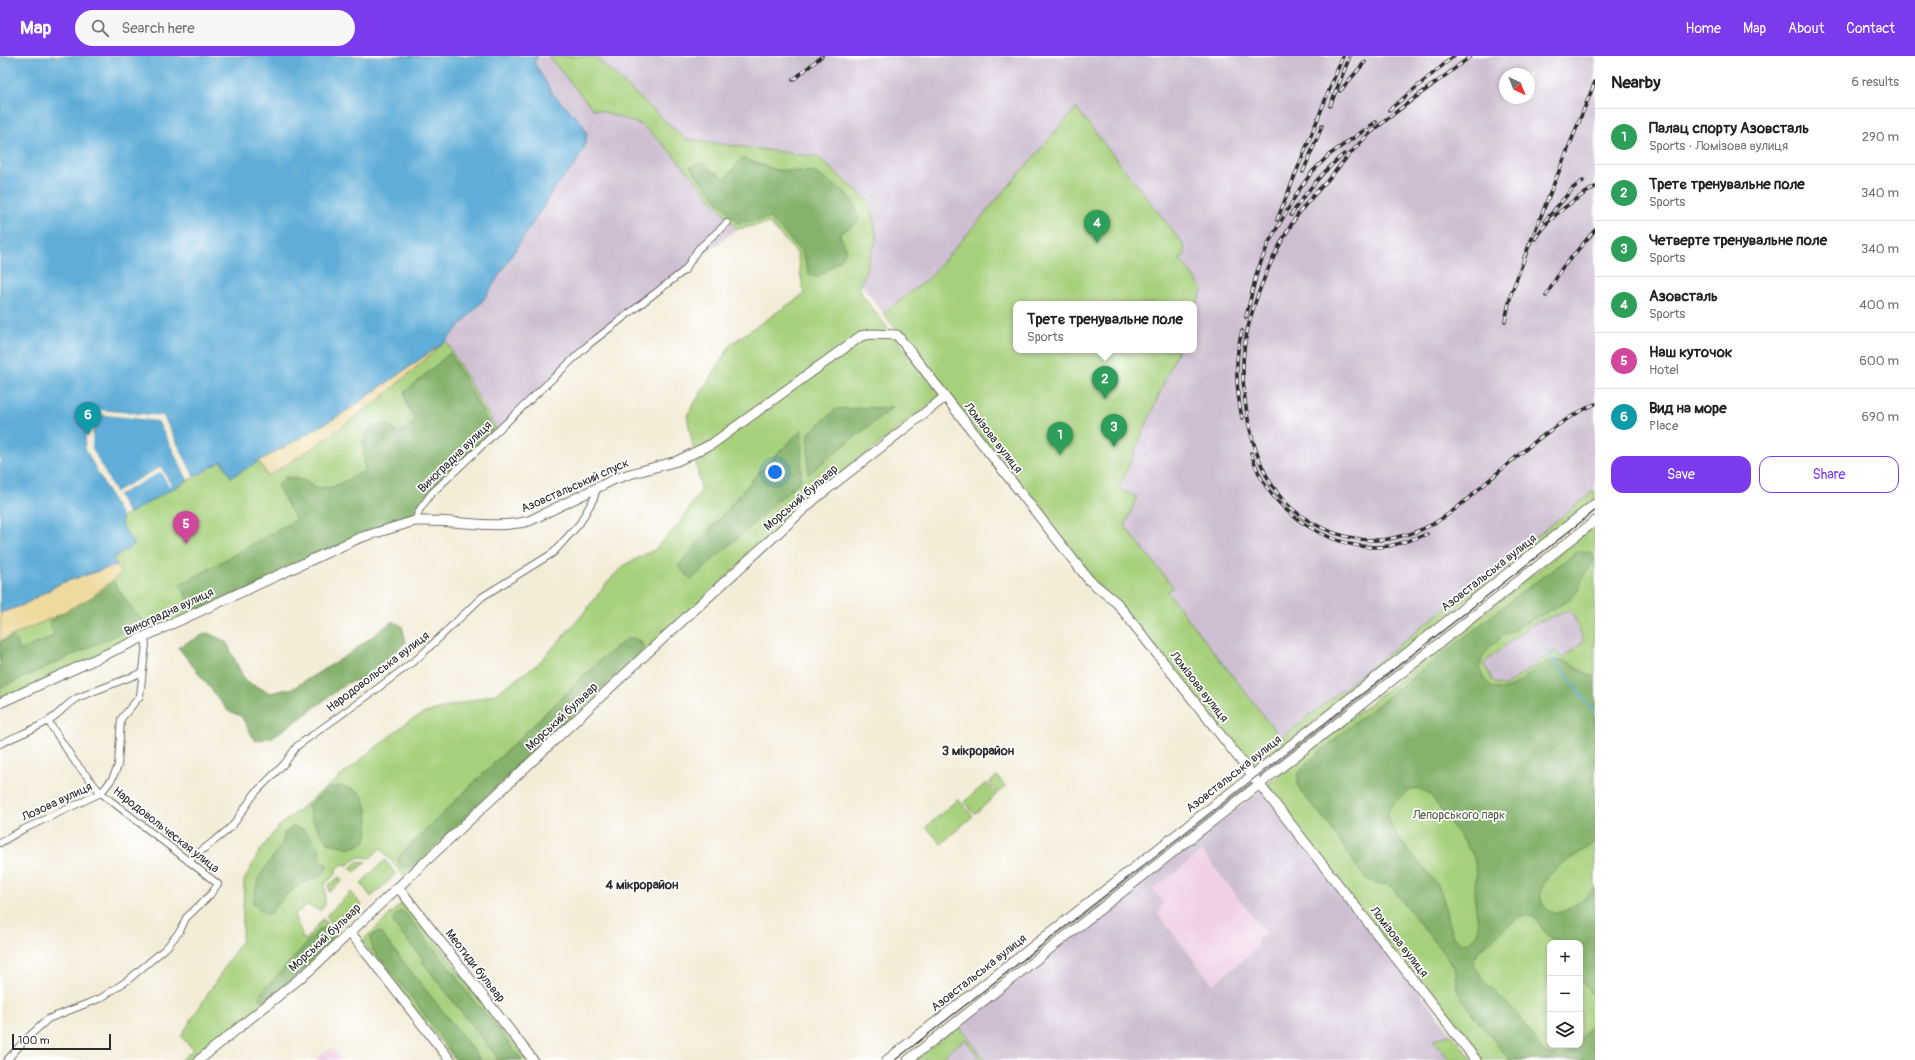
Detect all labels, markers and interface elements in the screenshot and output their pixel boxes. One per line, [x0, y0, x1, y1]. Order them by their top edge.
search box [75, 10, 355, 46]
text: Map [20, 16, 51, 40]
icon: search [89, 17, 111, 39]
text: Search here [121, 19, 195, 38]
text: Home [1686, 20, 1721, 37]
text: Map [1743, 20, 1766, 37]
text: About [1788, 20, 1824, 37]
text: Contact [1846, 20, 1895, 37]
north arrow [1499, 68, 1535, 104]
text: Nearby [1611, 72, 1660, 93]
text: 6 results [1852, 74, 1899, 90]
text: Палац спорту Азовсталь [1649, 119, 1809, 138]
text: 1 [1621, 129, 1627, 145]
text: 290 m [1862, 129, 1899, 145]
text: Sports · Ломізова вулиця [1649, 138, 1788, 154]
text: Третє тренувальне поле [1649, 175, 1805, 194]
text: 2 [1620, 185, 1628, 201]
text: 340 m [1861, 185, 1899, 201]
text: Sports [1649, 194, 1685, 210]
pin: 4 [1084, 210, 1110, 243]
text: Четверте тренувальне поле [1649, 231, 1827, 250]
text: 3 [1620, 241, 1628, 257]
text: 340 m [1861, 241, 1899, 257]
text: Sports [1649, 250, 1685, 266]
text: Азовсталь [1649, 287, 1718, 306]
text: 4 [1620, 297, 1628, 313]
text: 400 m [1859, 297, 1899, 313]
popup [1013, 301, 1197, 353]
text: Sports [1649, 306, 1685, 322]
text: Третє тренувальне поле [1027, 310, 1183, 329]
text: Sports [1027, 329, 1064, 345]
text: Наш куточок [1649, 343, 1732, 362]
text: 5 [1620, 353, 1628, 369]
text: 600 m [1859, 353, 1899, 369]
text: Hotel [1649, 362, 1679, 378]
pin: 2 [1092, 366, 1118, 399]
street label: Ломізова вулиця [960, 399, 1026, 477]
text: Вид на море [1649, 399, 1727, 418]
pin: 6 [75, 402, 101, 435]
text: 6 [1620, 409, 1628, 425]
text: 690 m [1861, 409, 1899, 425]
pin: 3 [1101, 414, 1127, 447]
street label: Виноградна вулиця [415, 418, 495, 496]
text: Place [1649, 418, 1678, 434]
pin: 1 [1047, 422, 1073, 455]
street label: Азовстальський спуск [519, 455, 631, 517]
button: Save [1611, 456, 1751, 493]
button: Share [1759, 456, 1899, 493]
street label: Морський бульвар [761, 462, 841, 534]
your location [765, 462, 785, 482]
pin: 5 [173, 511, 199, 544]
street label: Азовстальська вулиця [1438, 531, 1540, 615]
street label: Виноградна вулиця [122, 585, 217, 639]
street label: Народовольська вулиця [324, 628, 433, 716]
street label: Ломізова вулиця [1166, 648, 1232, 726]
street label: Морський бульвар [523, 679, 601, 754]
street label: Азовстальська вулиця [1183, 732, 1285, 816]
district label: 3 мікрорайон [942, 743, 1015, 759]
street label: Лозова вулиця [19, 779, 95, 825]
street label: Народовольческая улица [110, 784, 223, 877]
park label: Лепорського парк [1412, 808, 1505, 823]
district label: 4 мікрорайон [606, 877, 679, 893]
street label: Морський бульвар [286, 900, 364, 975]
street label: Ломізова вулиця [1366, 903, 1432, 981]
street label: Меотиди бульвар [442, 927, 508, 1006]
street label: Азовстальська вулиця [928, 931, 1030, 1015]
map controls [1547, 940, 1583, 1048]
button: + [1547, 940, 1583, 976]
button: − [1547, 976, 1583, 1012]
button: layers [1547, 1012, 1583, 1048]
scale bar [12, 1032, 111, 1051]
text: 100 m [18, 1034, 49, 1047]

